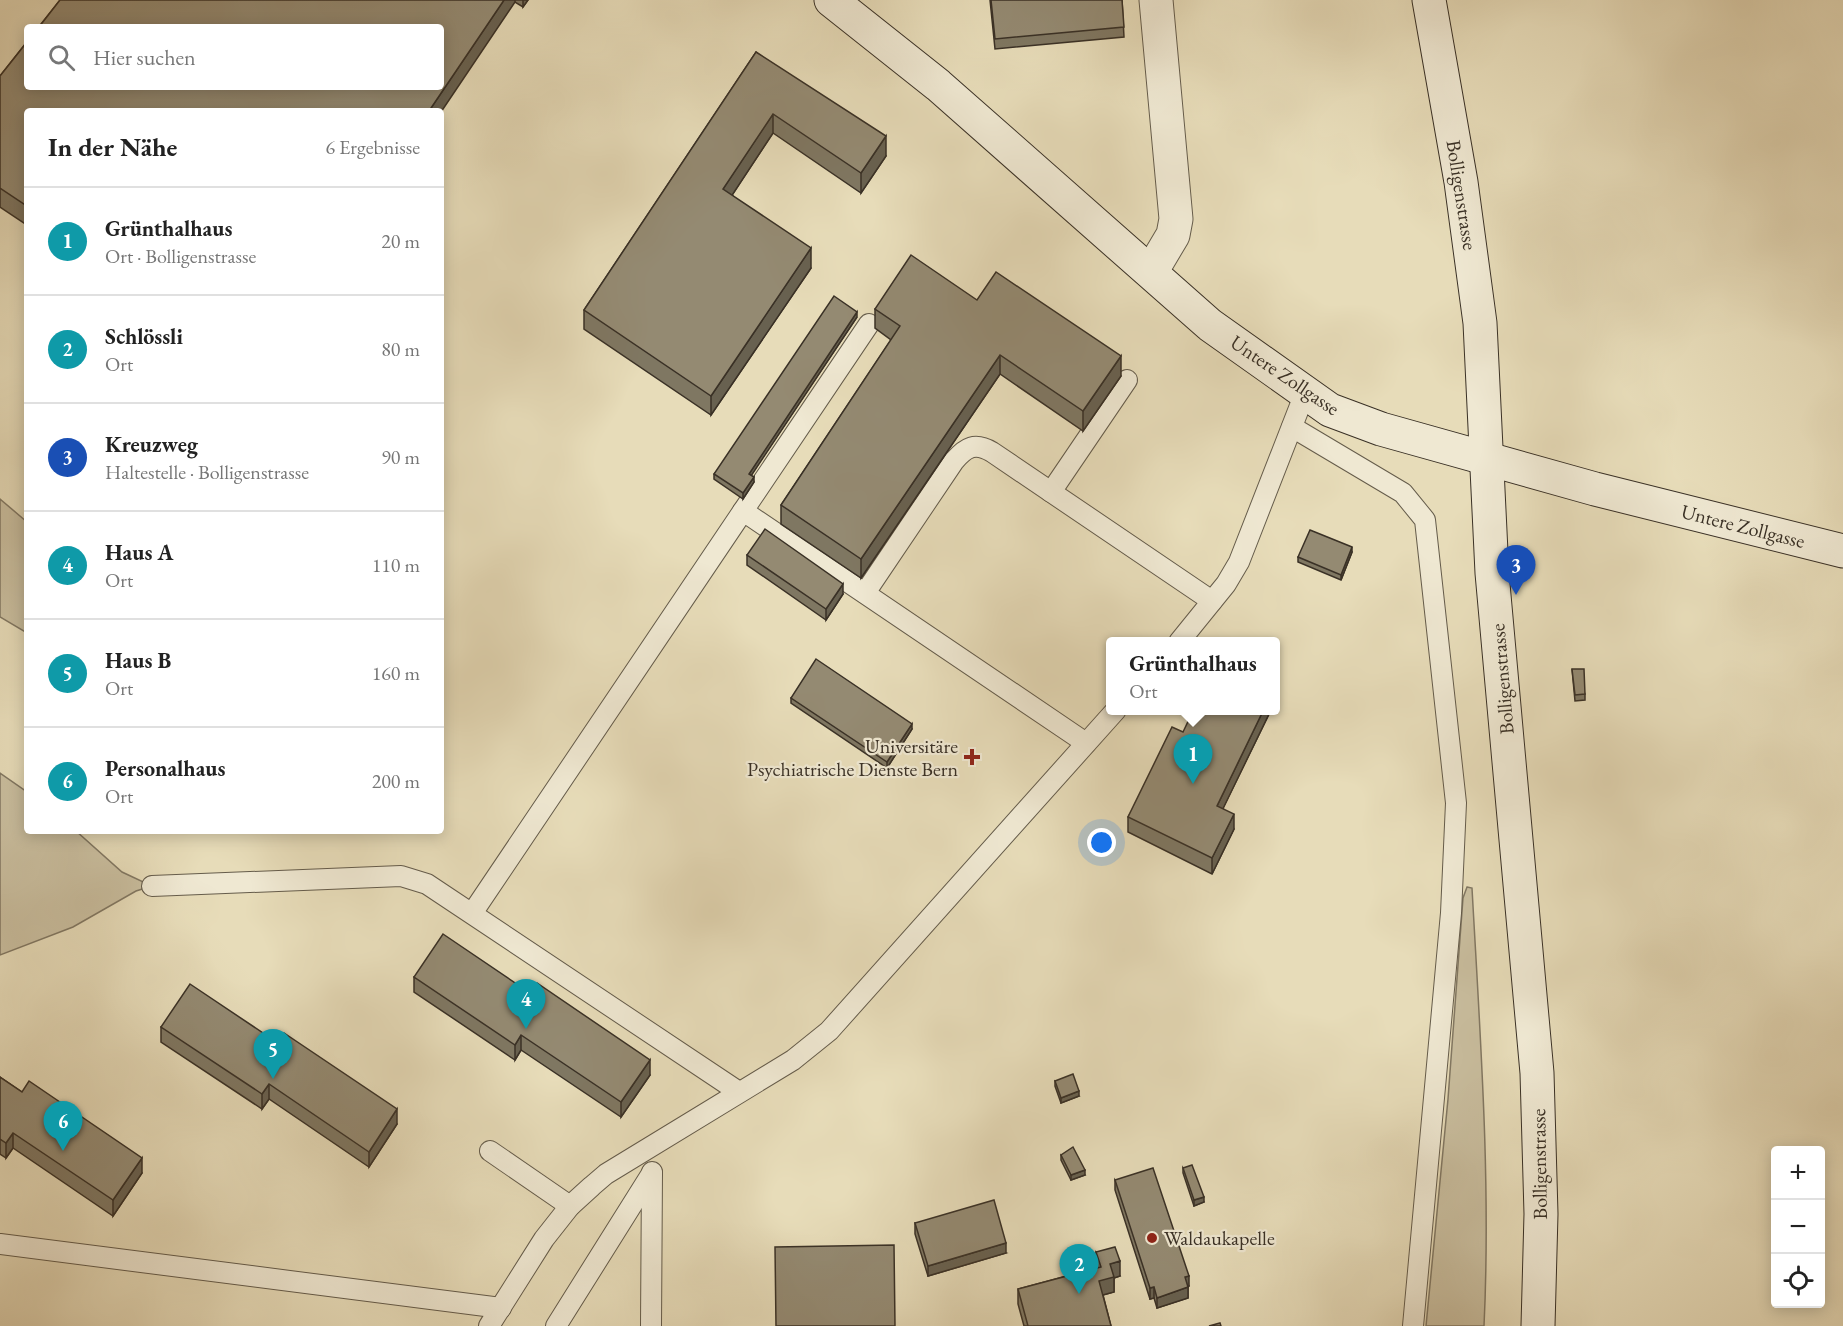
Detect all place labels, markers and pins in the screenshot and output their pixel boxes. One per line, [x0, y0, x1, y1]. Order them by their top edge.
pin: 3 [1496, 546, 1536, 595]
place label: Universitäre Psychiatrische Dienste Bern [747, 733, 958, 782]
pin: 1 [1174, 734, 1212, 784]
marker: Universitäre Psychiatrische Dienste Bern [963, 748, 981, 766]
pin: 4 [506, 980, 546, 1029]
pin: 5 [254, 1030, 292, 1079]
pin: 6 [44, 1102, 82, 1151]
place label: Waldaukapelle [1164, 1225, 1275, 1251]
marker: Waldaukapelle [1145, 1231, 1159, 1245]
pin: 2 [1060, 1244, 1098, 1294]

